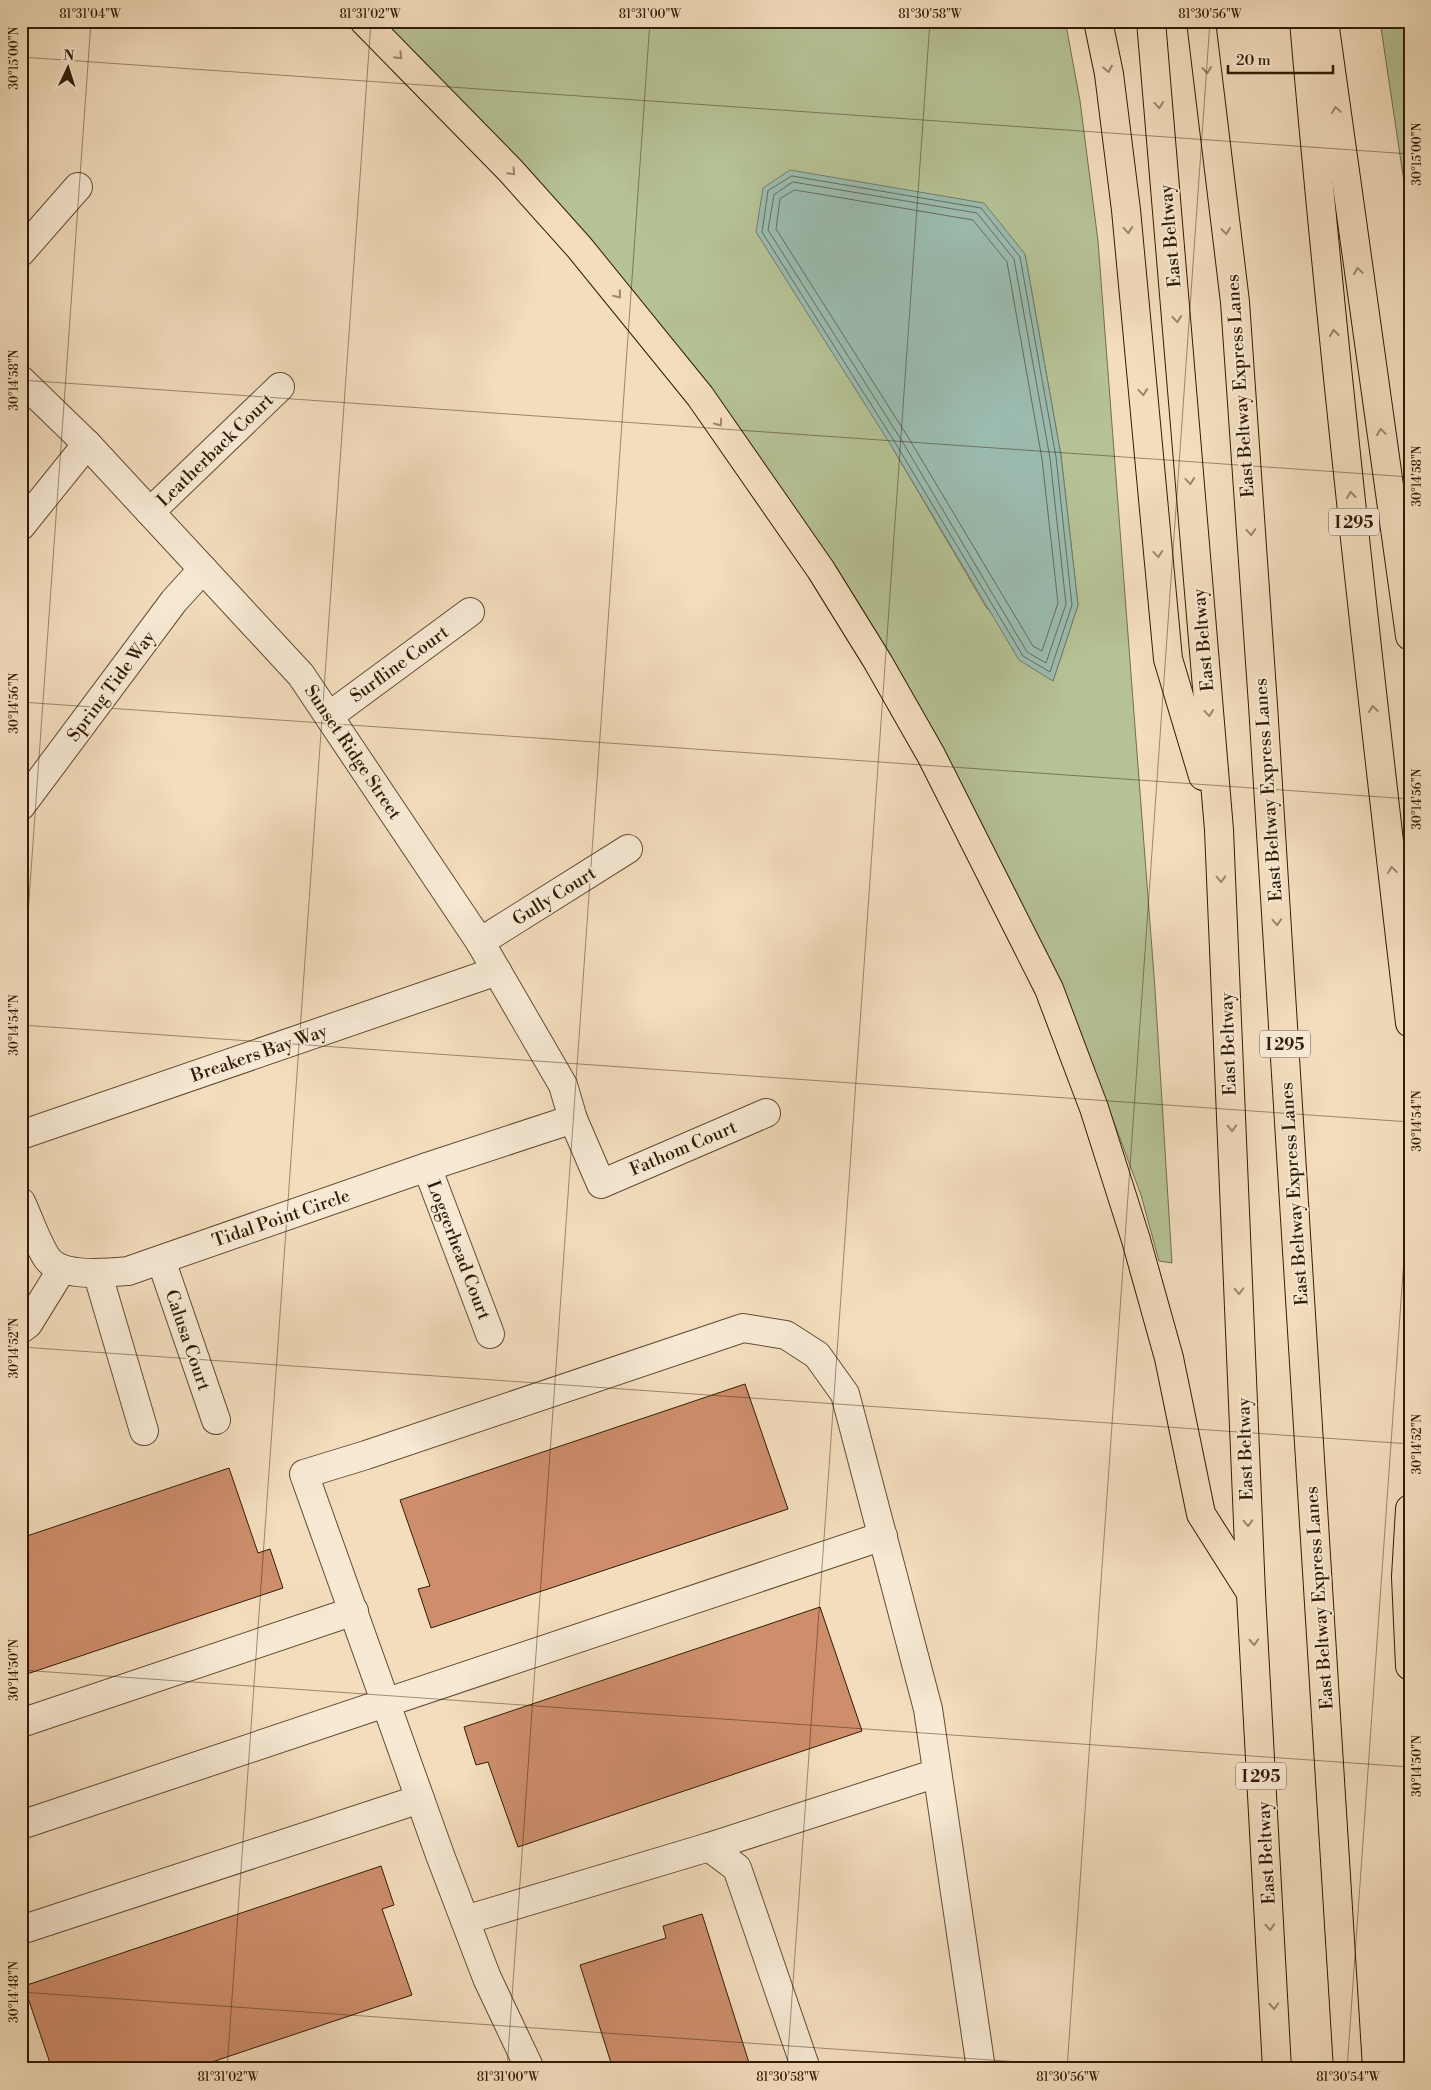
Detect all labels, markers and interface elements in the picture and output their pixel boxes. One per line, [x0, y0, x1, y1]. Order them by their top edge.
text: 81°31'04"W [59, 7, 122, 22]
text: 81°31'02"W [339, 7, 402, 22]
text: 81°31'00"W [619, 7, 682, 22]
text: 81°30'58"W [898, 7, 963, 22]
text: 81°30'56"W [1178, 7, 1243, 22]
text: 30°15'00"N [7, 26, 22, 90]
north arrow [42, 42, 92, 92]
scale bar [1228, 42, 1334, 74]
text: N [63, 47, 75, 65]
one-way arrow [393, 50, 402, 59]
text: 20 m [1236, 51, 1271, 70]
one-way arrow [1102, 65, 1112, 73]
one-way arrow [1201, 66, 1212, 74]
one-way arrow [1154, 101, 1165, 109]
one-way arrow [1332, 105, 1342, 114]
text: 30°15'00"N [1410, 122, 1425, 186]
one-way arrow [506, 167, 515, 176]
street label: East Beltway [1155, 183, 1186, 288]
one-way arrow [1122, 226, 1133, 234]
one-way arrow [1220, 227, 1231, 235]
one-way arrow [1353, 266, 1364, 274]
street label: East Beltway Express Lanes [1221, 273, 1260, 498]
one-way arrow [613, 290, 622, 299]
one-way arrow [1171, 315, 1182, 323]
one-way arrow [1329, 329, 1340, 337]
text: 30°14'58"N [7, 349, 22, 411]
street label: Leatherback Court [152, 388, 279, 512]
one-way arrow [1137, 388, 1148, 396]
one-way arrow [713, 417, 722, 427]
one-way arrow [1376, 427, 1387, 435]
text: 30°14'58"N [1410, 445, 1425, 507]
one-way arrow [1185, 477, 1196, 485]
one-way arrow [1346, 490, 1357, 498]
road number: I 295 [1329, 508, 1379, 536]
one-way arrow [1245, 529, 1256, 537]
one-way arrow [1152, 550, 1163, 558]
street label: East Beltway [1188, 587, 1219, 692]
street label: Surfline Court [345, 621, 454, 708]
street label: Spring Tide Way [62, 626, 161, 746]
text: 30°14'56"N [7, 672, 22, 734]
street label: East Beltway Express Lanes [1249, 677, 1288, 902]
street label: Sunset Ridge Street [299, 680, 407, 825]
one-way arrow [1368, 704, 1379, 712]
one-way arrow [1204, 709, 1215, 717]
text: 30°14'56"N [1410, 768, 1425, 830]
street label: Gully Court [508, 861, 601, 931]
one-way arrow [1387, 866, 1398, 874]
one-way arrow [1216, 875, 1227, 883]
one-way arrow [1271, 918, 1282, 926]
street label: East Beltway [1215, 992, 1242, 1096]
text: 30°14'54"N [7, 994, 22, 1056]
street label: Breakers Bay Way [187, 1019, 331, 1088]
road number: I 295 [1260, 1030, 1310, 1058]
street label: East Beltway Express Lanes [1275, 1081, 1314, 1306]
text: 30°14'54"N [1410, 1090, 1425, 1152]
street label: Fathom Court [626, 1115, 741, 1181]
one-way arrow [1226, 1125, 1237, 1133]
street label: Loggerhead Court [421, 1177, 496, 1324]
street label: Tidal Point Circle [209, 1184, 353, 1253]
street label: Calusa Court [160, 1287, 216, 1394]
one-way arrow [1233, 1287, 1244, 1295]
text: 30°14'52"N [7, 1318, 22, 1378]
street label: East Beltway [1232, 1397, 1259, 1501]
text: 30°14'52"N [1410, 1414, 1425, 1474]
street label: East Beltway Express Lanes [1300, 1485, 1339, 1710]
one-way arrow [1243, 1519, 1254, 1527]
text: 30°14'50"N [7, 1639, 22, 1701]
one-way arrow [1249, 1639, 1259, 1647]
text: 30°14'50"N [1410, 1735, 1425, 1797]
road number: I 295 [1236, 1762, 1286, 1790]
street label: East Beltway [1252, 1801, 1281, 1905]
one-way arrow [1264, 1923, 1275, 1931]
text: 30°14'48"N [7, 1961, 22, 2023]
one-way arrow [1268, 2002, 1279, 2010]
text: 81°31'02"W [197, 2070, 260, 2085]
text: 81°31'00"W [477, 2070, 540, 2085]
text: 81°30'58"W [756, 2070, 821, 2085]
text: 81°30'56"W [1036, 2070, 1101, 2085]
text: 81°30'54"W [1316, 2070, 1381, 2085]

